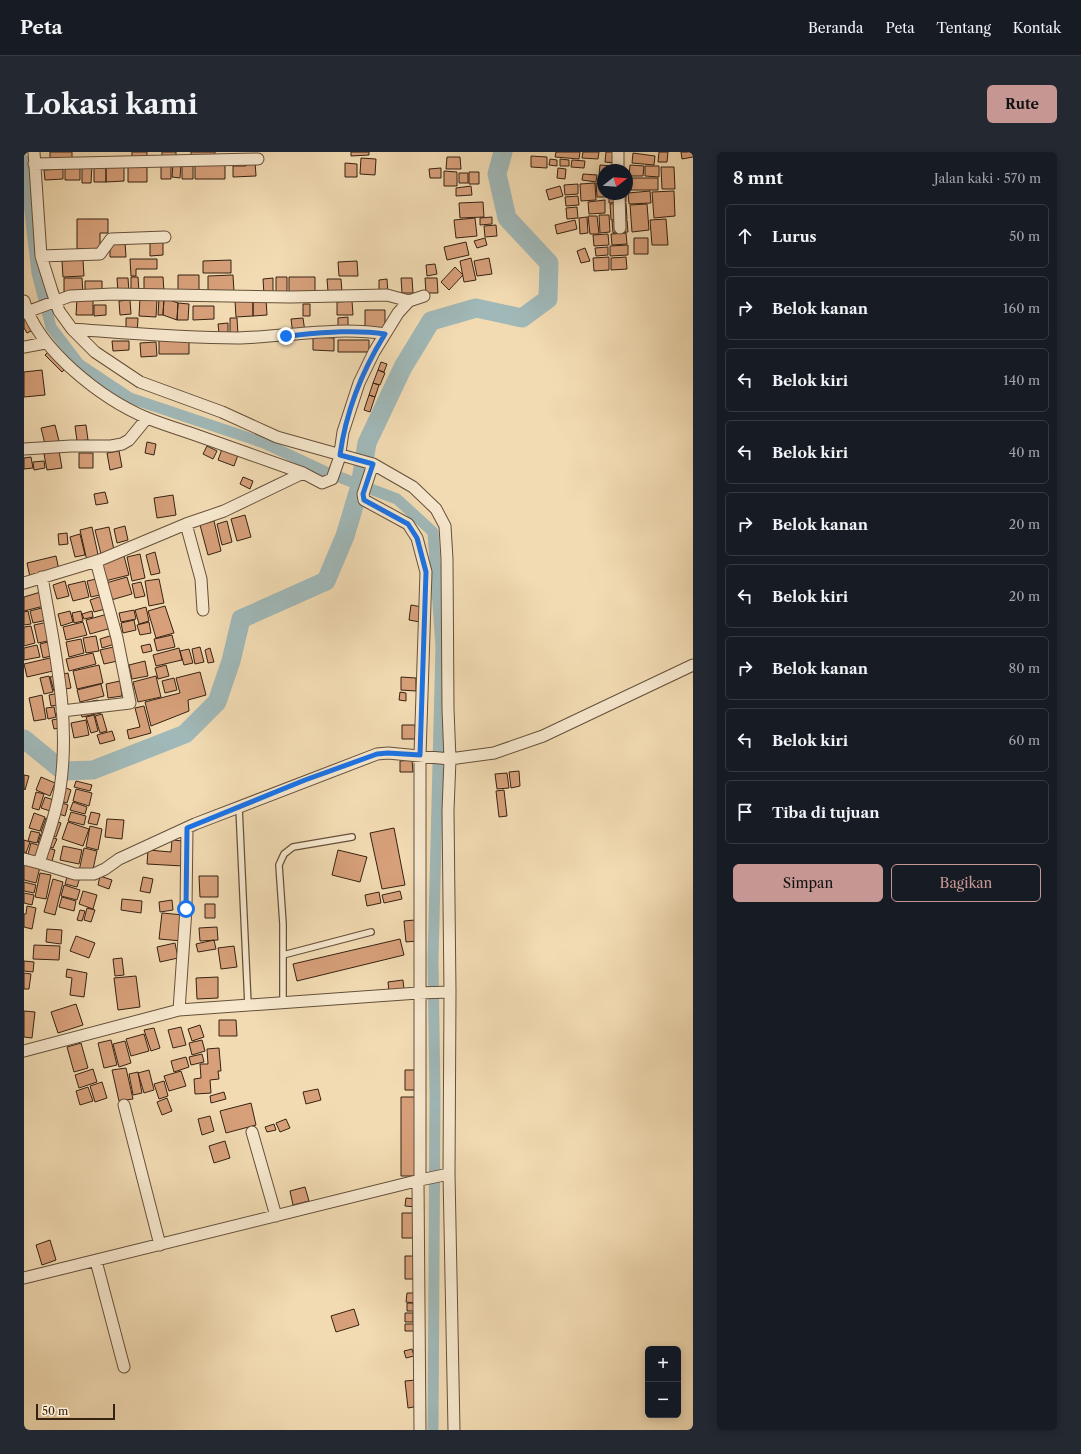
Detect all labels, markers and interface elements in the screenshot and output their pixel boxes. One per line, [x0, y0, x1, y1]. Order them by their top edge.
text: Peta [20, 16, 63, 39]
text: Beranda [808, 19, 864, 37]
text: Peta [886, 19, 915, 37]
text: Tentang [937, 19, 991, 37]
text: Kontak [1013, 19, 1061, 37]
button: Rute [987, 85, 1057, 123]
text: Lokasi kami [24, 87, 198, 121]
north arrow [597, 164, 633, 200]
text: 8 mnt [733, 168, 783, 188]
text: Jalan kaki · 570 m [934, 170, 1041, 186]
icon: ahead [734, 225, 756, 247]
text: Lurus [772, 227, 817, 246]
text: 50 m [1009, 228, 1040, 244]
icon: right [734, 297, 756, 319]
text: Belok kanan [772, 299, 868, 318]
text: 160 m [1003, 300, 1040, 316]
route end [277, 327, 295, 345]
icon: left [734, 369, 756, 391]
text: Belok kiri [772, 371, 848, 390]
text: 140 m [1003, 372, 1040, 388]
icon: left [734, 441, 756, 463]
text: Belok kiri [772, 443, 848, 462]
text: 40 m [1009, 444, 1040, 460]
icon: right [734, 513, 756, 535]
text: Belok kanan [772, 515, 868, 534]
text: 20 m [1009, 516, 1040, 532]
icon: left [734, 585, 756, 607]
text: Belok kiri [772, 587, 848, 606]
text: 20 m [1009, 588, 1040, 604]
icon: right [734, 657, 756, 679]
text: Belok kanan [772, 659, 868, 678]
text: 80 m [1008, 660, 1040, 676]
icon: left [734, 729, 756, 751]
text: Belok kiri [772, 731, 848, 750]
text: 60 m [1009, 732, 1040, 748]
icon: arrive [734, 801, 756, 823]
text: Tiba di tujuan [772, 803, 880, 822]
button: Simpan [733, 864, 883, 902]
button: Bagikan [891, 864, 1041, 902]
route start [177, 900, 195, 918]
map controls [645, 1346, 681, 1418]
button: + [645, 1346, 681, 1382]
button: − [645, 1382, 681, 1418]
scale bar [36, 1402, 115, 1421]
text: 50 m [42, 1404, 68, 1418]

